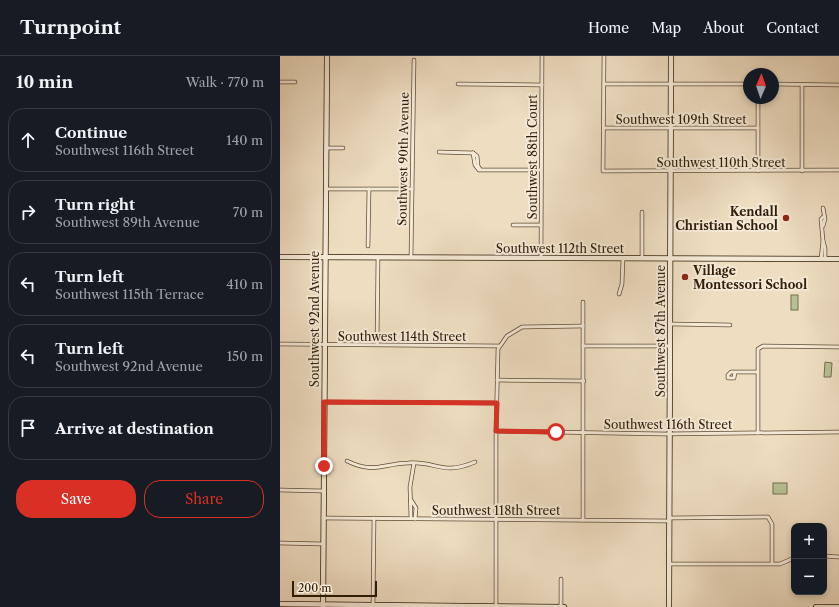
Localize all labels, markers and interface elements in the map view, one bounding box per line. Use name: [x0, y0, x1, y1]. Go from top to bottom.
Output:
text: Turnpoint: [20, 16, 121, 39]
text: Home: [588, 19, 629, 37]
text: Map: [651, 19, 681, 37]
text: About: [703, 19, 744, 37]
text: Contact: [766, 19, 819, 37]
north arrow: [743, 68, 779, 104]
text: 10 min: [16, 72, 73, 92]
text: Walk · 770 m: [186, 74, 264, 90]
street label: Southwest 90th Avenue: [394, 92, 412, 226]
street label: Southwest 88th Court: [525, 94, 540, 219]
street label: Southwest 109th Street: [616, 112, 747, 127]
text: Continue: [55, 123, 127, 142]
icon: ahead: [17, 129, 39, 151]
text: 140 m: [226, 132, 263, 148]
text: Southwest 116th Street: [55, 142, 194, 158]
street label: Southwest 110th Street: [657, 155, 786, 170]
text: Turn right: [55, 195, 135, 214]
icon: right: [17, 201, 39, 223]
text: 70 m: [233, 204, 263, 220]
place label: Kendall Christian School: [675, 204, 778, 233]
marker: Kendall Christian School: [781, 213, 791, 223]
text: Southwest 89th Avenue: [55, 214, 200, 230]
street label: Southwest 112th Street: [496, 241, 625, 256]
street label: Southwest 92nd Avenue: [307, 251, 322, 387]
place label: Village Montessori School: [692, 263, 807, 292]
street label: Southwest 87th Avenue: [653, 265, 668, 397]
text: Turn left: [55, 267, 124, 286]
marker: Village Montessori School: [680, 272, 690, 282]
icon: left: [17, 273, 39, 295]
text: 410 m: [226, 276, 263, 292]
text: Southwest 115th Terrace: [55, 286, 204, 302]
street label: Southwest 114th Street: [338, 329, 467, 344]
text: Turn left: [55, 339, 124, 358]
icon: left: [17, 345, 39, 367]
text: 150 m: [227, 348, 263, 364]
text: Southwest 92nd Avenue: [55, 358, 203, 374]
icon: arrive: [17, 417, 39, 439]
street label: Southwest 116th Street: [604, 417, 733, 432]
text: Arrive at destination: [55, 419, 214, 438]
route start: [547, 423, 565, 441]
route end: [315, 457, 333, 475]
button: Save: [16, 480, 136, 518]
button: Share: [144, 480, 264, 518]
street label: Southwest 118th Street: [432, 503, 561, 518]
map controls: [791, 523, 827, 595]
button: +: [791, 523, 827, 559]
button: −: [791, 559, 827, 595]
scale bar: [292, 579, 377, 598]
text: 200 m: [298, 581, 331, 595]

